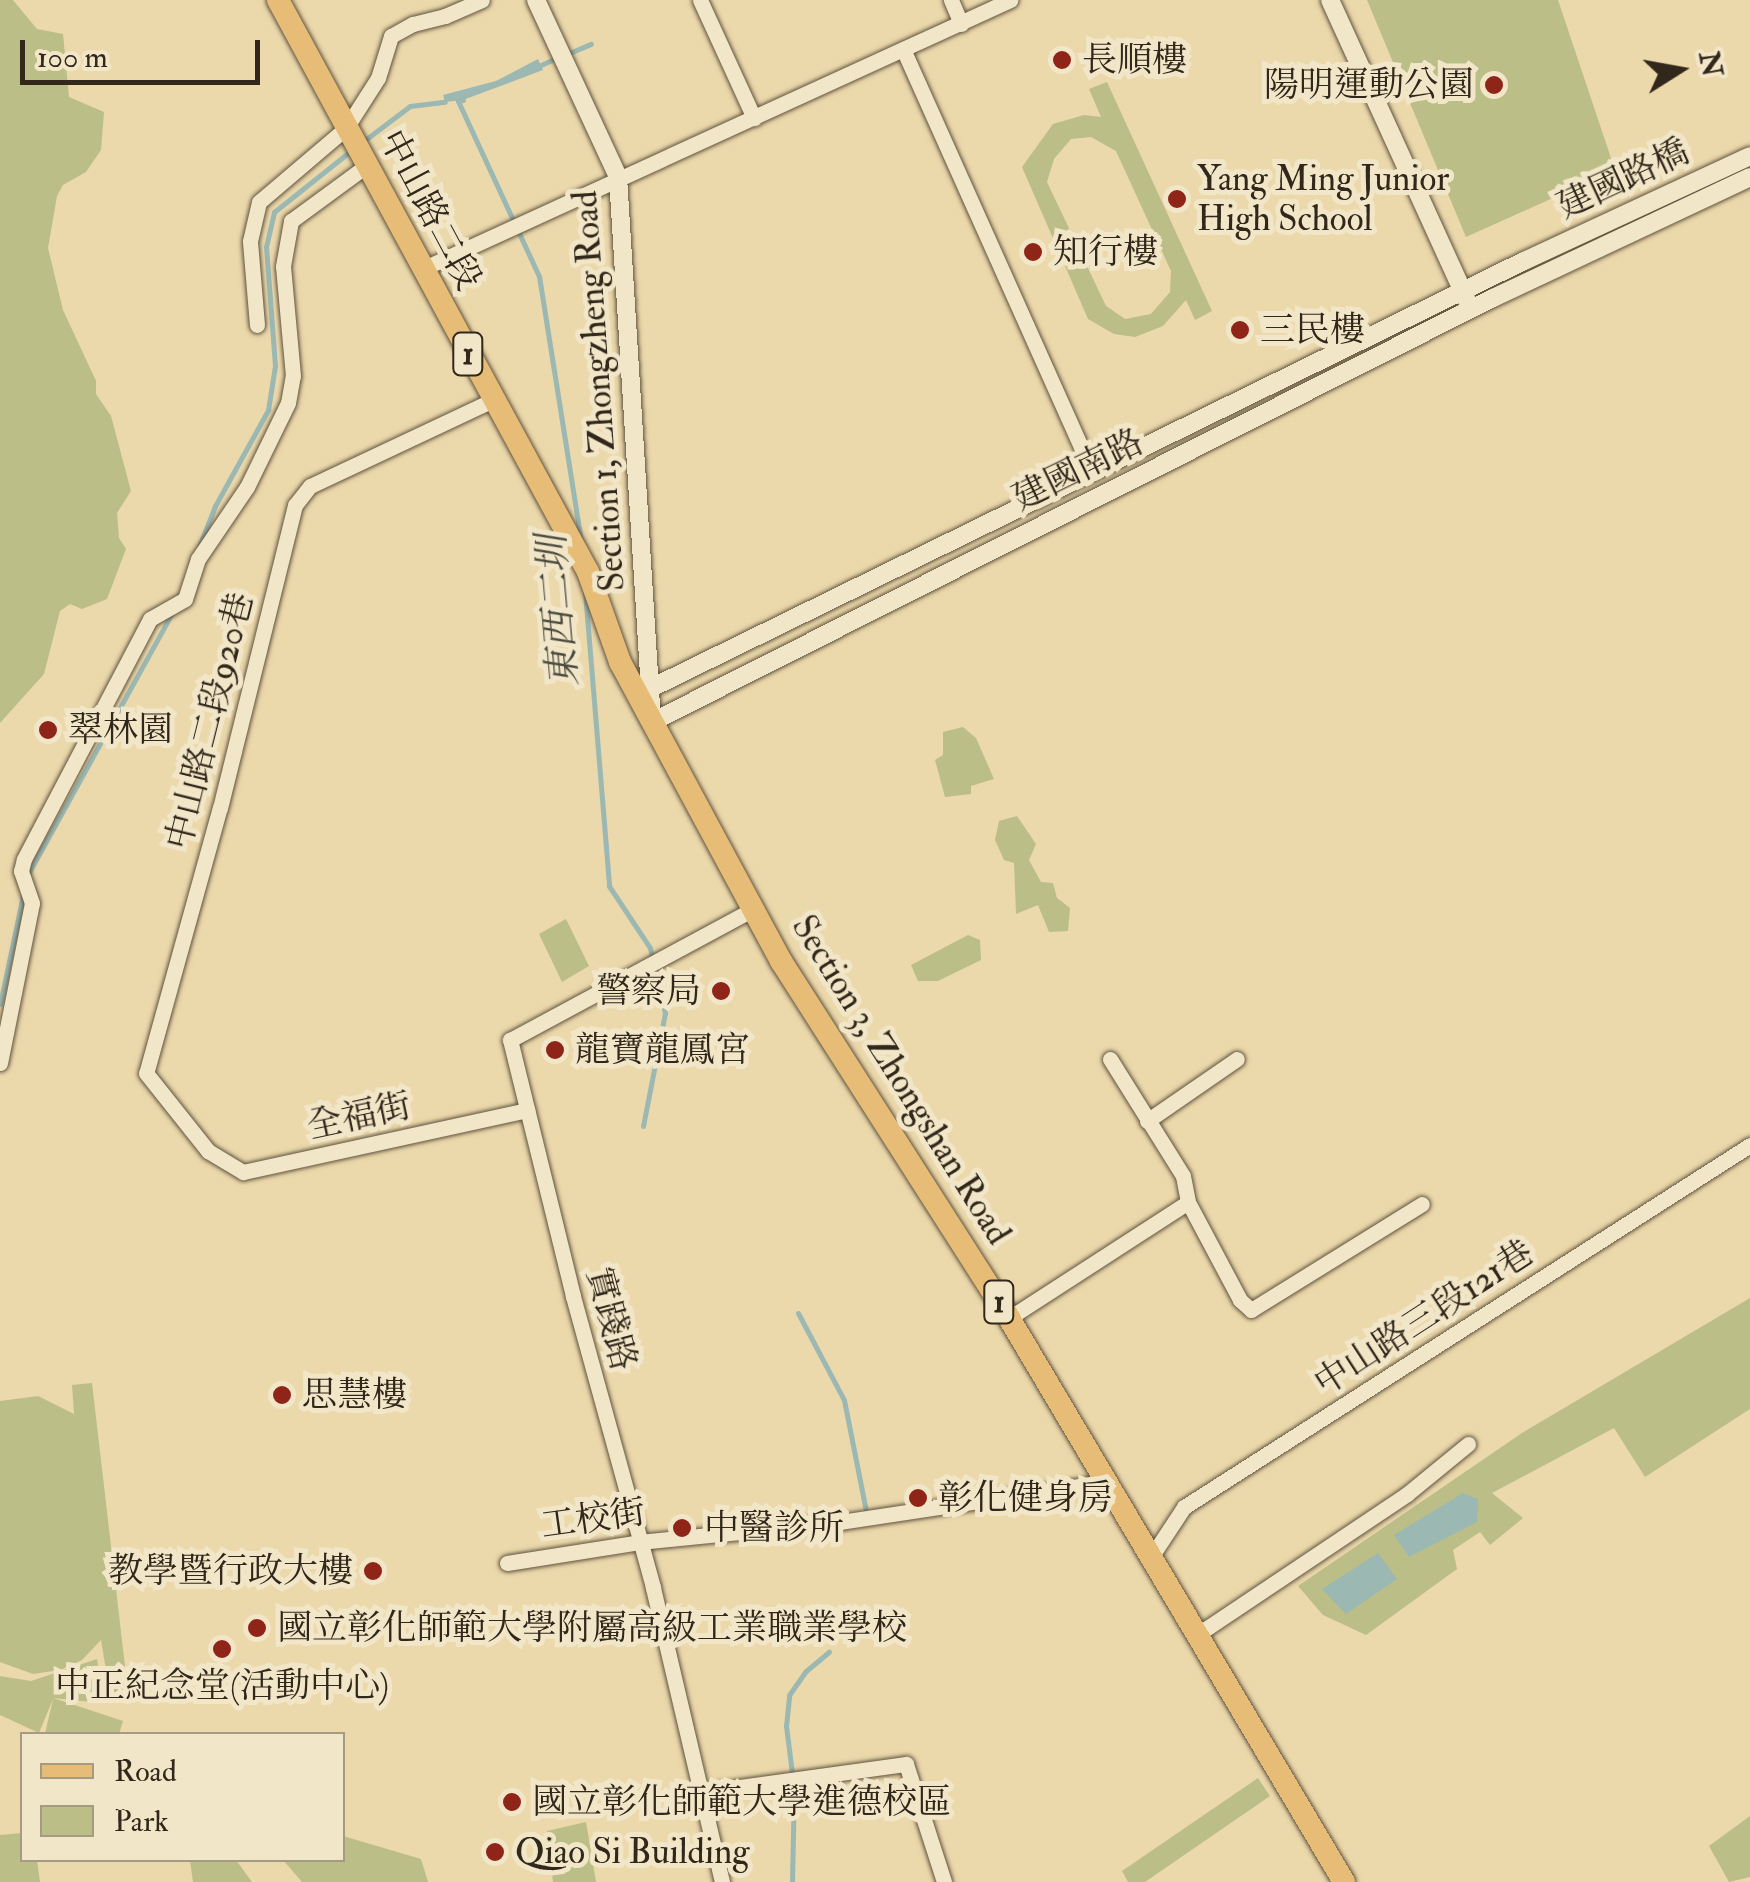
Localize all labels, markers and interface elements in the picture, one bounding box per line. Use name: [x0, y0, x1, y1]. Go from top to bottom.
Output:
scale bar: [25, 20, 265, 82]
north arrow: [1630, 20, 1730, 120]
text: 100 m: [37, 39, 108, 76]
place label: 長順樓: [1082, 39, 1187, 81]
marker: 長順樓: [1051, 49, 1073, 71]
text: N: [1690, 49, 1730, 80]
place label: 陽明運動公園: [1264, 64, 1474, 106]
marker: 陽明運動公園: [1483, 74, 1505, 96]
street label: 中山路二段: [370, 123, 490, 297]
street label: 建國路橋: [1551, 130, 1695, 228]
place label: Yang Ming Junior High School: [1197, 158, 1449, 240]
marker: Yang Ming Junior High School: [1166, 188, 1188, 210]
street label: Section 1, Zhongzheng Road: [564, 189, 634, 593]
place label: 知行樓: [1053, 231, 1158, 273]
marker: 知行樓: [1022, 241, 1044, 263]
place label: 三民樓: [1260, 309, 1365, 351]
marker: 三民樓: [1229, 319, 1251, 341]
road number: 1: [450, 327, 486, 381]
street label: 建國南路: [1006, 420, 1150, 520]
water label: 東西二圳: [530, 533, 588, 689]
street label: 中山路二段920巷: [158, 588, 262, 854]
place label: 翠林園: [68, 709, 173, 751]
marker: 翠林園: [37, 719, 59, 741]
street label: Section 3, Zhongshan Road: [783, 908, 1019, 1252]
place label: 警察局: [596, 970, 701, 1012]
marker: 警察局: [710, 980, 732, 1002]
place label: 龍寶龍鳳宮: [575, 1029, 750, 1071]
marker: 龍寶龍鳳宮: [544, 1039, 566, 1061]
street label: 全福街: [303, 1085, 415, 1147]
street label: 中山路三段121巷: [1307, 1232, 1541, 1404]
street label: 實踐路: [577, 1263, 645, 1375]
road number: 1: [982, 1275, 1016, 1329]
place label: 思慧樓: [302, 1374, 407, 1416]
marker: 思慧樓: [271, 1384, 293, 1406]
place label: 彰化健身房: [938, 1477, 1113, 1519]
marker: 彰化健身房: [907, 1487, 929, 1509]
street label: 工校街: [538, 1491, 648, 1547]
place label: 中醫診所: [704, 1507, 844, 1549]
marker: 中醫診所: [669, 1515, 695, 1541]
place label: 教學暨行政大樓: [108, 1550, 353, 1592]
marker: 教學暨行政大樓: [362, 1560, 384, 1582]
place label: 國立彰化師範大學附屬高級工業職業學校: [277, 1607, 907, 1649]
marker: 國立彰化師範大學附屬高級工業職業學校: [246, 1617, 268, 1639]
marker: 中正紀念堂(活動中心): [211, 1638, 233, 1660]
place label: 中正紀念堂(活動中心): [55, 1665, 389, 1707]
legend: [20, 1732, 345, 1862]
text: Road: [114, 1753, 177, 1790]
place label: 國立彰化師範大學進德校區: [532, 1781, 952, 1823]
marker: 國立彰化師範大學進德校區: [501, 1791, 523, 1813]
text: Park: [114, 1803, 169, 1840]
place label: Qiao Si Building: [515, 1831, 749, 1873]
marker: Qiao Si Building: [484, 1841, 506, 1863]

